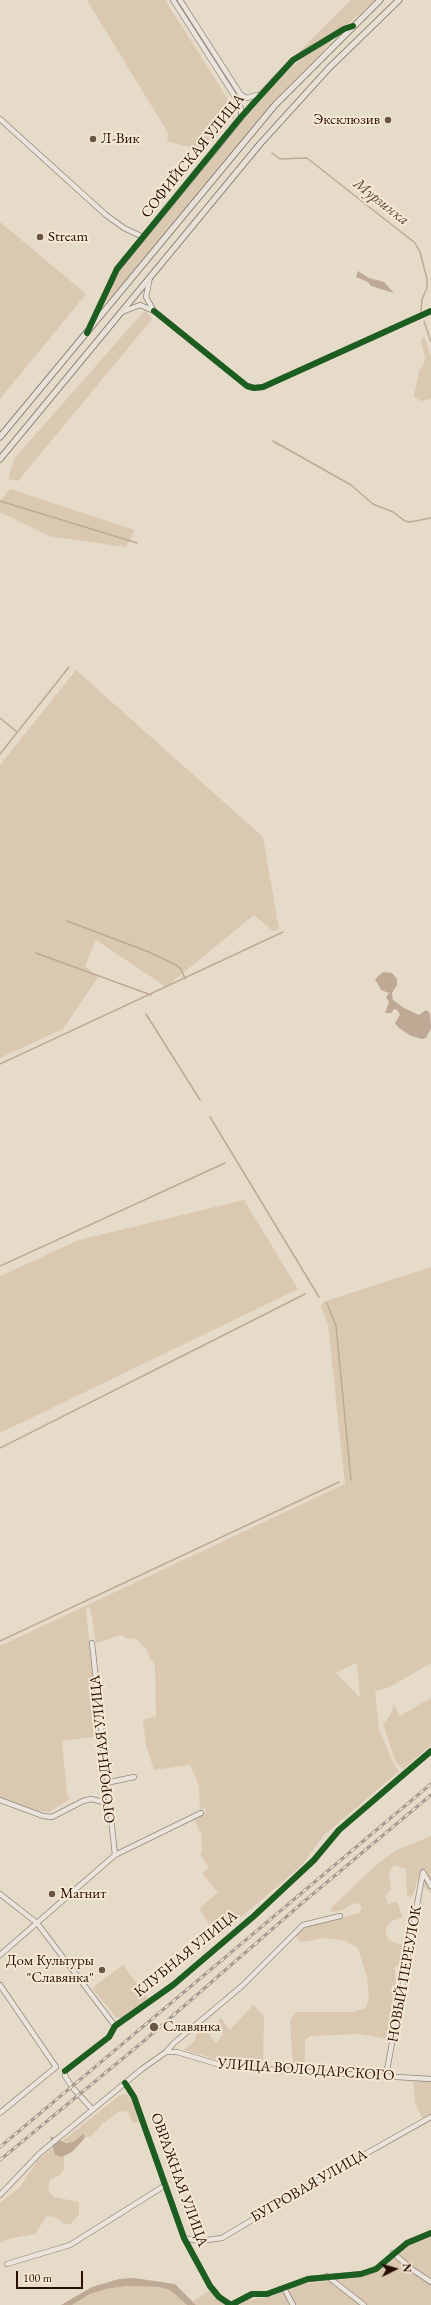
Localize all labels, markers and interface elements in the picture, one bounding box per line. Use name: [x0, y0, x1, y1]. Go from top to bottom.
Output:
street label: СОФИЙСКАЯ УЛИЦА: [137, 90, 249, 222]
place label: Эксклюзив: [313, 111, 380, 129]
marker: Эксклюзив: [383, 115, 393, 125]
place label: Л-Вик: [101, 130, 140, 148]
marker: Л-Вик: [88, 134, 98, 144]
water label: Мурзинка: [349, 174, 413, 230]
place label: Stream: [48, 228, 88, 246]
marker: Stream: [35, 232, 45, 242]
street label: ОГОРОДНАЯ УЛИЦА: [86, 1674, 120, 1824]
place label: Магнит: [60, 1885, 106, 1903]
marker: Магнит: [47, 1889, 57, 1899]
street label: НОВЫЙ ПЕРЕУЛОК: [384, 1904, 426, 2044]
street label: КЛУБНАЯ УЛИЦА: [131, 1907, 241, 2001]
place label: Дом Культуры "Славянка": [6, 1952, 94, 1987]
marker: Дом Культуры "Славянка": [97, 1965, 107, 1975]
place label: Славянка: [163, 2018, 221, 2036]
marker: Славянка: [148, 2021, 160, 2033]
street label: УЛИЦА ВОЛОДАРСКОГО: [217, 2055, 395, 2085]
street label: ОВРАЖНАЯ УЛИЦА: [146, 2111, 212, 2249]
street label: БУГРОВАЯ УЛИЦА: [248, 2145, 370, 2227]
north arrow: [375, 2249, 415, 2289]
scale bar: [18, 2263, 85, 2289]
text: N: [400, 2263, 414, 2273]
text: 100 m: [23, 2270, 52, 2286]

